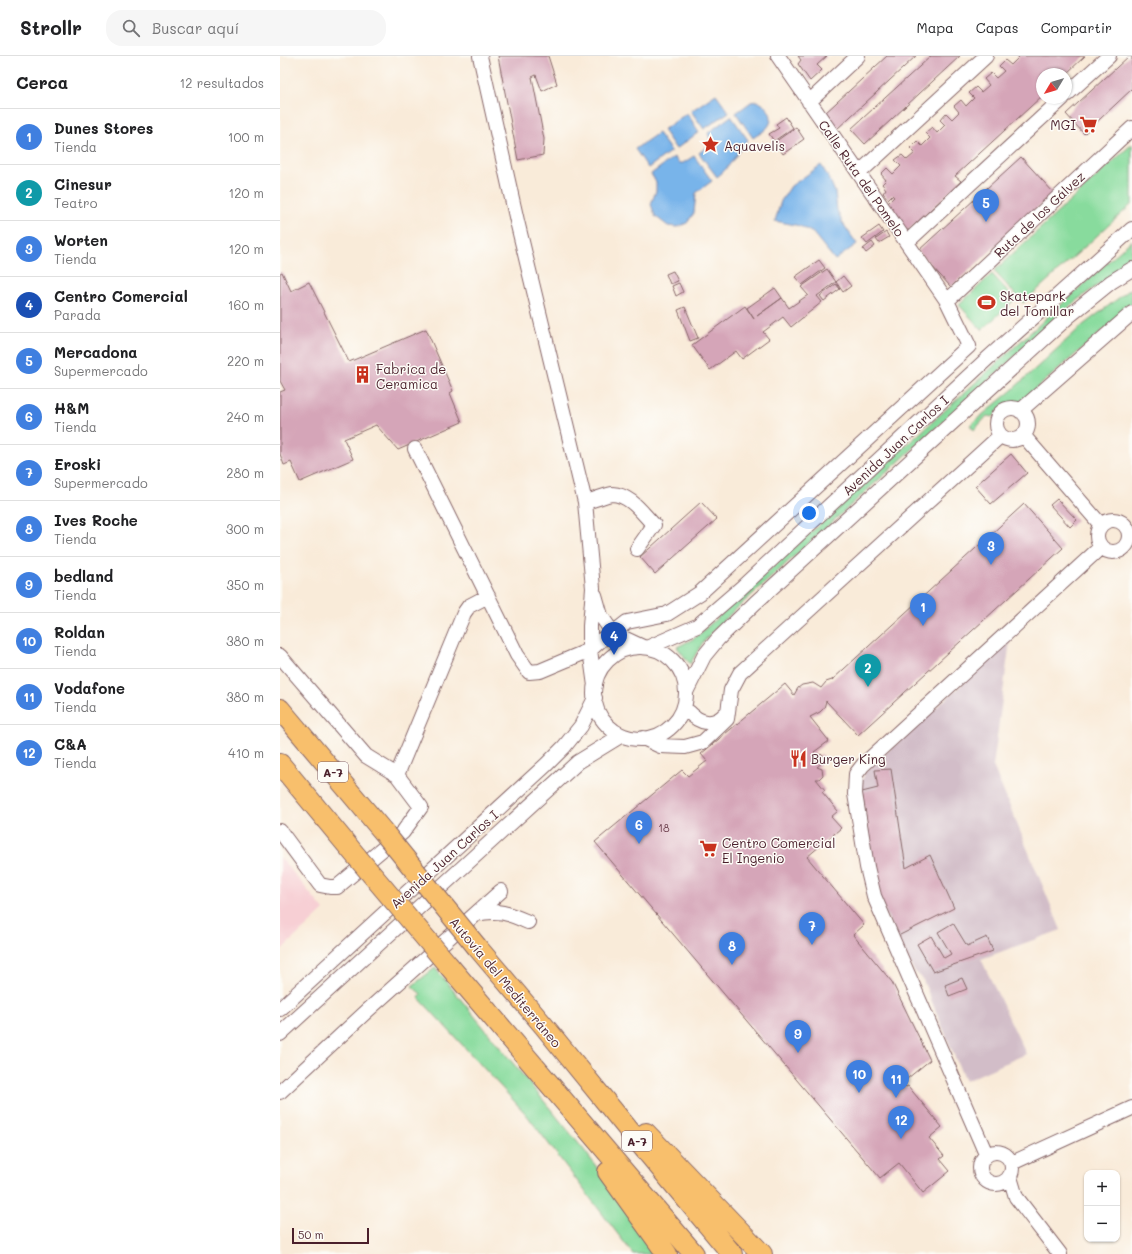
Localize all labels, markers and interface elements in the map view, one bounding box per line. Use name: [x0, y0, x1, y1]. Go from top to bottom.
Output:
search box: [106, 10, 386, 46]
text: Strollr: [20, 15, 82, 40]
icon: search: [120, 17, 142, 39]
text: Buscar aquí: [152, 18, 239, 38]
text: Mapa: [917, 18, 954, 37]
text: Capas: [976, 18, 1019, 37]
text: Compartir: [1041, 18, 1112, 37]
north arrow: [1036, 68, 1072, 104]
text: Cerca: [16, 71, 68, 93]
text: 12 resultados: [179, 74, 264, 91]
supermarket icon: MGI: [1079, 114, 1099, 134]
street label: Calle Ruta del Pomelo: [815, 116, 909, 240]
place label: MGI: [1050, 116, 1076, 133]
text: Dunes Stores: [54, 118, 153, 138]
text: 1: [26, 128, 32, 145]
text: 100 m: [228, 128, 264, 145]
place icon: Aquavelis: [701, 135, 721, 155]
place label: Aquavelis: [724, 137, 785, 154]
text: Tienda: [54, 138, 97, 155]
street label: Ruta de los Gálvez: [990, 167, 1088, 261]
text: Cinesur: [54, 174, 112, 194]
text: 2: [25, 184, 33, 201]
text: 120 m: [228, 184, 264, 201]
pin: 5: [973, 189, 999, 222]
text: Teatro: [54, 194, 97, 211]
text: Worten: [54, 230, 108, 250]
text: 3: [25, 240, 33, 257]
text: 120 m: [228, 240, 264, 257]
text: Tienda: [54, 250, 97, 267]
text: Centro Comercial: [54, 286, 188, 306]
place label: Skatepark del Tomillar: [1000, 287, 1074, 319]
sports icon: Skatepark del Tomillar: [977, 292, 997, 312]
text: 4: [25, 296, 33, 313]
text: 160 m: [228, 296, 264, 313]
text: Parada: [54, 306, 101, 323]
text: Mercadona: [54, 342, 138, 362]
text: 5: [25, 352, 33, 369]
text: 220 m: [227, 352, 264, 369]
place label: Fabrica de Ceramica: [376, 360, 446, 392]
text: Supermercado: [54, 362, 148, 379]
building icon: Fabrica de Ceramica: [353, 365, 373, 385]
street label: Avenida Juan Carlos I: [838, 391, 952, 499]
text: H&M: [54, 398, 89, 418]
text: 6: [25, 408, 33, 425]
text: 240 m: [227, 408, 264, 425]
text: Tienda: [54, 418, 97, 435]
text: Eroski: [54, 454, 101, 474]
text: 7: [25, 464, 33, 481]
text: 280 m: [226, 464, 264, 481]
text: Supermercado: [54, 474, 148, 491]
your location: [799, 503, 819, 523]
text: Ives Roche: [54, 510, 138, 530]
text: 8: [25, 520, 33, 537]
text: 300 m: [226, 520, 264, 537]
text: Tienda: [54, 530, 97, 547]
pin: 3: [978, 532, 1004, 565]
text: bedland: [54, 566, 113, 586]
text: 9: [25, 576, 33, 593]
text: 350 m: [226, 576, 264, 593]
text: Tienda: [54, 586, 97, 603]
pin: 1: [910, 593, 936, 626]
text: Roldan: [54, 622, 105, 642]
pin: 4: [601, 622, 627, 655]
text: 10: [22, 632, 36, 649]
text: 380 m: [226, 632, 264, 649]
text: Tienda: [54, 642, 97, 659]
pin: 2: [855, 654, 881, 687]
text: Vodafone: [54, 678, 125, 698]
text: 11: [23, 688, 35, 705]
text: 380 m: [226, 688, 264, 705]
text: Tienda: [54, 698, 97, 715]
text: C&A: [54, 734, 87, 754]
text: 12: [22, 744, 36, 761]
text: 410 m: [228, 744, 264, 761]
restaurant icon: Burger King: [788, 748, 808, 768]
place label: Burger King: [811, 750, 886, 767]
text: Tienda: [54, 754, 97, 771]
road number: A-7: [318, 762, 348, 782]
street label: Avenida Juan Carlos I: [387, 806, 502, 912]
pin: 6: [626, 811, 652, 844]
house number: 18: [658, 820, 670, 835]
place label: Centro Comercial El Ingenio: [722, 834, 836, 866]
supermarket icon: Centro Comercial El Ingenio: [699, 839, 719, 859]
pin: 7: [799, 912, 825, 945]
street label: Autovía del Mediterráneo: [446, 913, 566, 1051]
pin: 8: [719, 932, 745, 965]
pin: 9: [785, 1020, 811, 1053]
pin: 10: [846, 1060, 872, 1093]
pin: 11: [883, 1065, 909, 1098]
pin: 12: [888, 1106, 914, 1139]
road number: A-7: [622, 1131, 652, 1151]
map controls: [1084, 1170, 1120, 1242]
button: +: [1084, 1170, 1120, 1206]
button: −: [1084, 1206, 1120, 1242]
scale bar: [292, 1226, 369, 1245]
text: 50 m: [298, 1227, 324, 1242]

